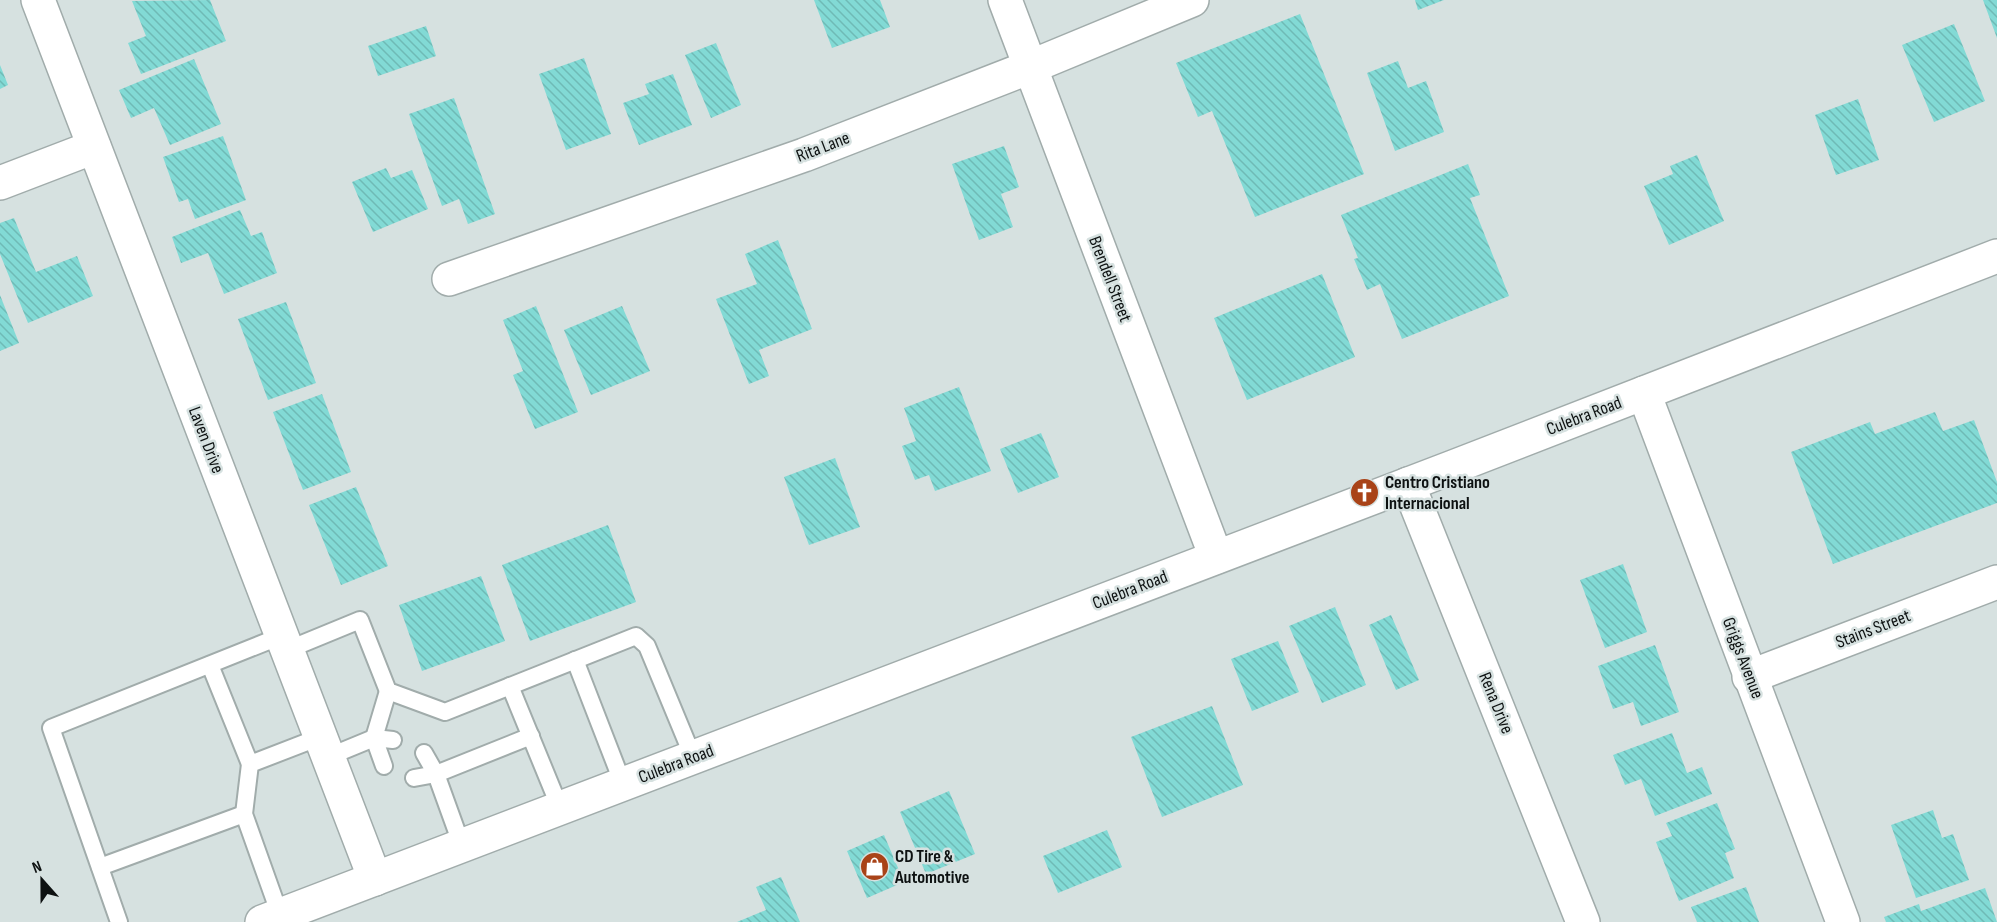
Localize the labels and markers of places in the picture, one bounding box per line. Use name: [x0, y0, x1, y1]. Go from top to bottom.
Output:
place label: Centro Cristiano Internacional: [1385, 472, 1490, 514]
church icon: Centro Cristiano Internacional: [1348, 476, 1380, 508]
place label: CD Tire & Automotive: [894, 846, 970, 888]
shop icon: CD Tire & Automotive: [858, 850, 890, 882]

